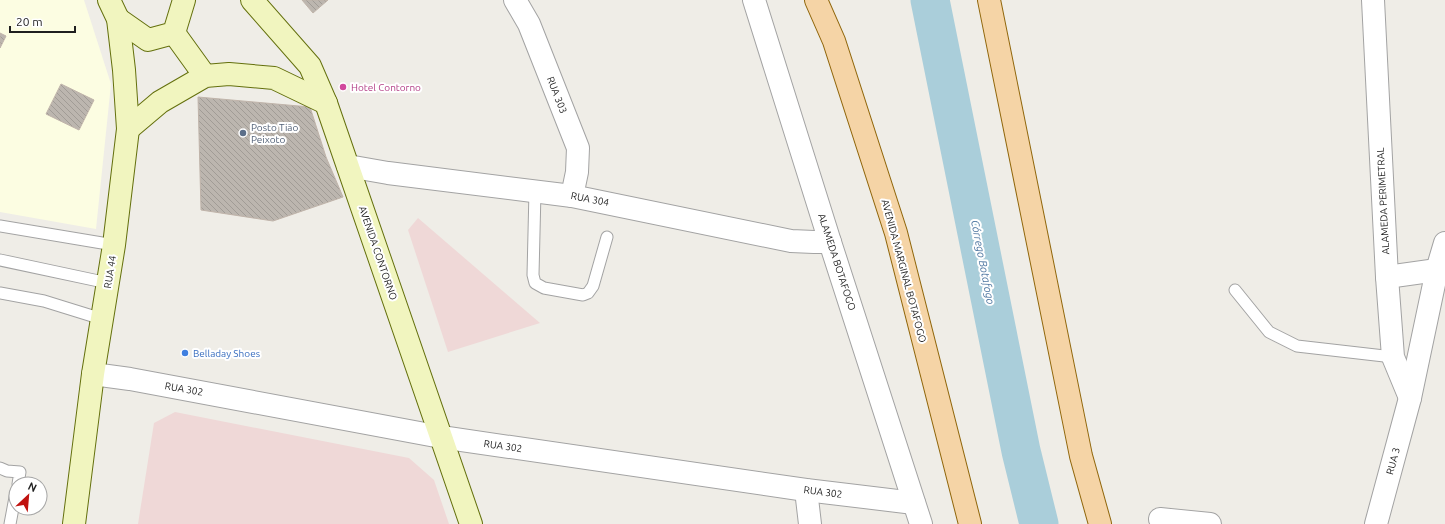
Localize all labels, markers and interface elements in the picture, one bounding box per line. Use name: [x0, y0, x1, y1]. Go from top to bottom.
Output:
scale bar: [10, 8, 75, 34]
text: 20 m: [16, 15, 43, 28]
street label: RUA 303: [545, 75, 569, 115]
marker: Hotel Contorno: [338, 82, 348, 92]
place label: Hotel Contorno: [351, 82, 421, 93]
place label: Posto Tião Peixoto: [251, 122, 298, 145]
marker: Posto Tião Peixoto: [238, 128, 248, 138]
street label: ALAMEDA PERIMETRAL: [1375, 147, 1391, 255]
street label: RUA 304: [570, 190, 610, 208]
street label: AVENIDA MARGINAL BOTAFOGO: [880, 198, 928, 344]
street label: AVENIDA CONTORNO: [357, 205, 399, 302]
street label: ALAMEDA BOTAFOGO: [816, 212, 858, 312]
water label: Córrego Botafogo: [969, 219, 997, 305]
street label: RUA 44: [102, 254, 118, 289]
marker: Belladay Shoes: [180, 348, 190, 358]
place label: Belladay Shoes: [193, 348, 260, 359]
street label: RUA 302: [164, 380, 204, 398]
street label: RUA 302: [483, 438, 523, 454]
street label: RUA 3: [1384, 446, 1402, 476]
north arrow: [8, 476, 48, 516]
text: N: [26, 480, 39, 494]
street label: RUA 302: [803, 484, 843, 500]

